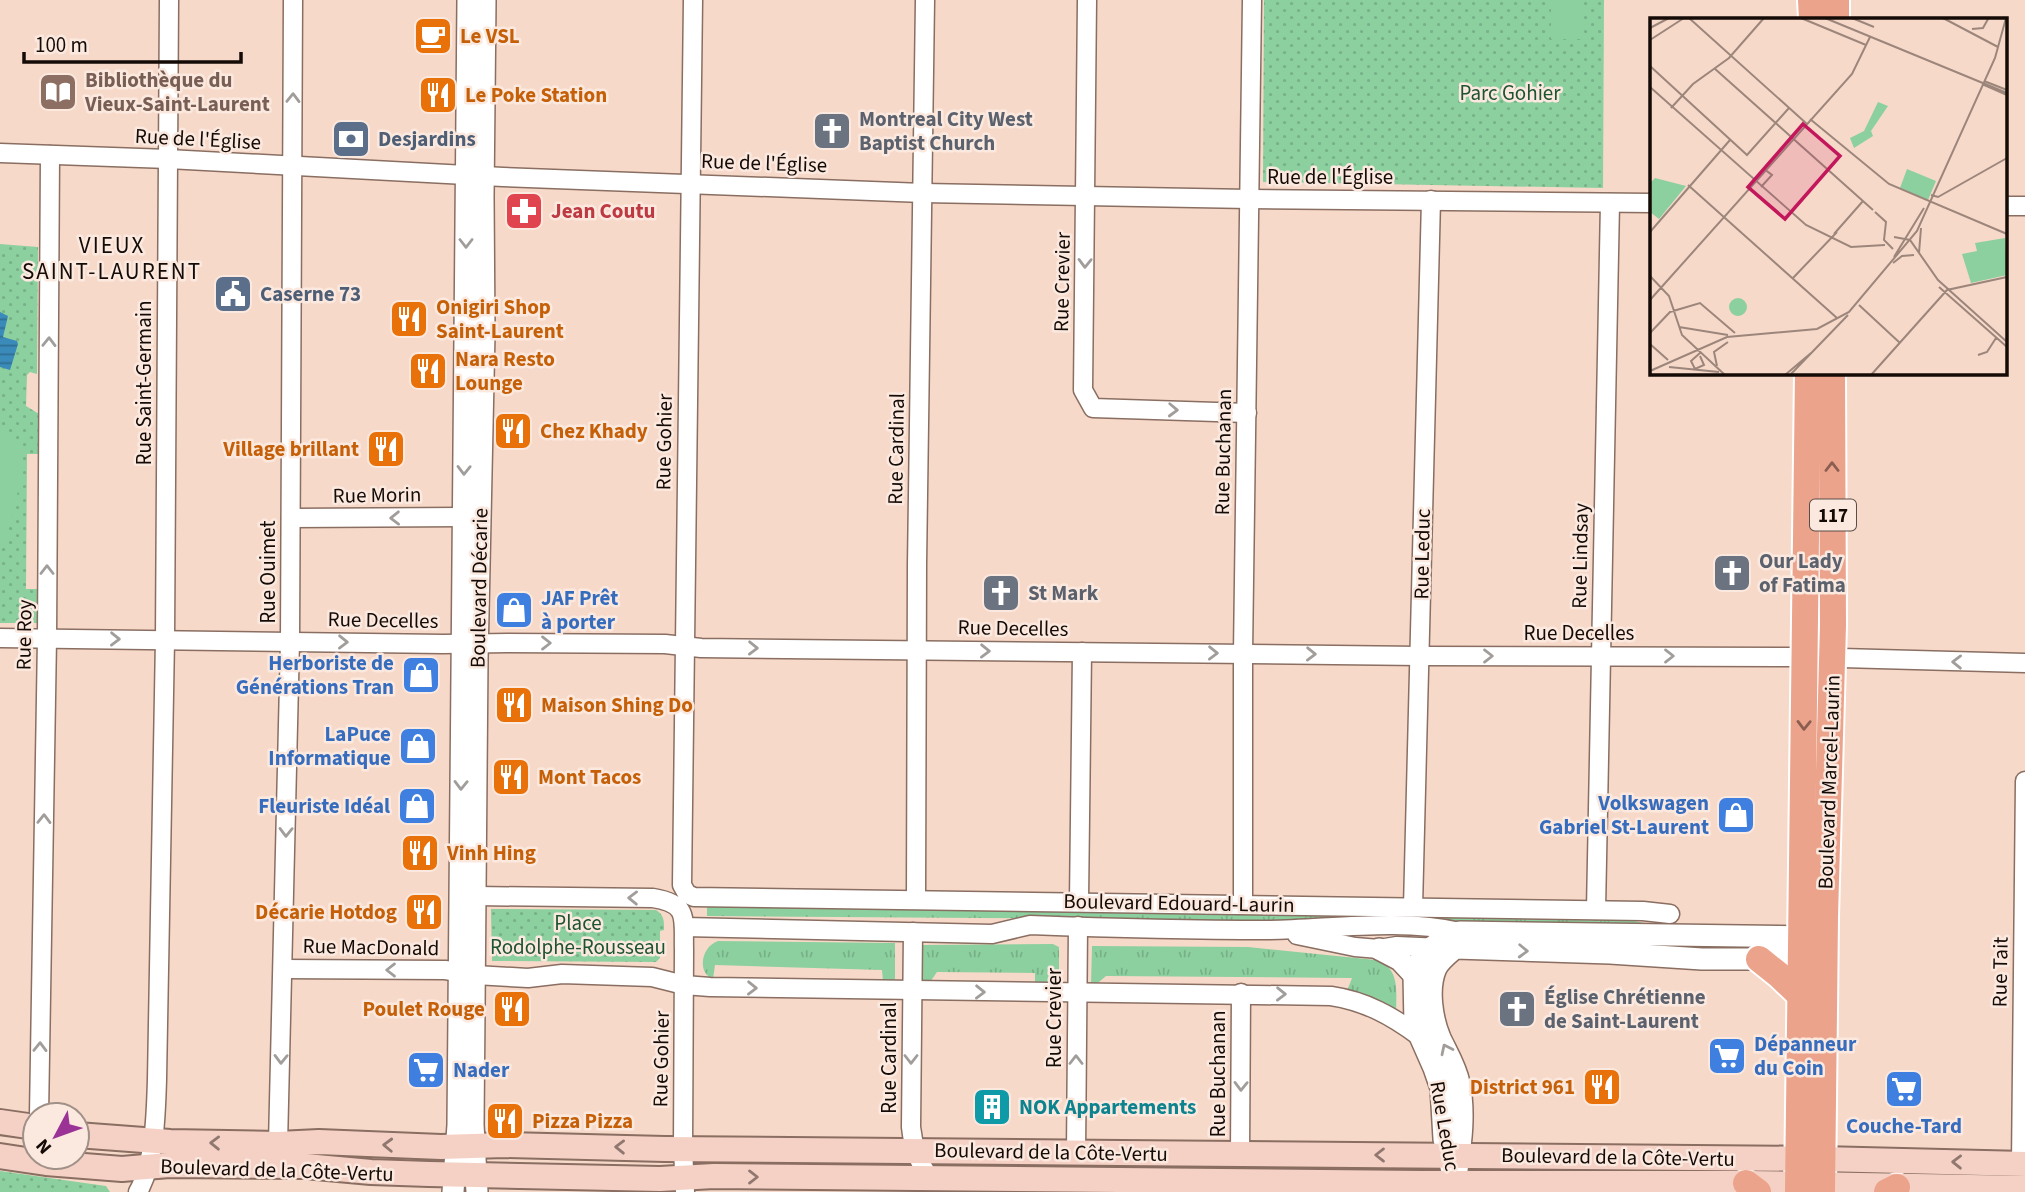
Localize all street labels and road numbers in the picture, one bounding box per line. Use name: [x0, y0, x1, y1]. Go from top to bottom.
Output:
street label: Rue de l'Église: [134, 121, 262, 157]
street label: Rue de l'Église: [700, 146, 828, 180]
street label: Rue de l'Église: [1267, 162, 1393, 192]
street label: Rue Crevier: [1046, 231, 1078, 332]
street label: Rue Saint-Germain: [129, 301, 159, 465]
street label: Rue Buchanan: [1207, 388, 1239, 516]
street label: Rue Gohier: [648, 393, 680, 491]
street label: Rue Cardinal: [880, 393, 912, 505]
street label: Rue Morin: [332, 479, 422, 511]
road number: 117: [1810, 500, 1856, 530]
street label: Rue Lindsay: [1564, 503, 1596, 609]
street label: Boulevard Décarie: [463, 508, 495, 668]
street label: Rue Leduc: [1406, 508, 1438, 600]
street label: Rue Ouimet: [253, 520, 283, 624]
street label: Rue Roy: [8, 599, 40, 671]
street label: Rue Decelles: [327, 604, 439, 636]
street label: Rue Decelles: [957, 612, 1069, 644]
street label: Rue Decelles: [1524, 618, 1635, 648]
street label: Boulevard Marcel-Laurin: [1810, 674, 1848, 890]
street label: Boulevard Edouard-Laurin: [1063, 886, 1295, 920]
street label: Rue MacDonald: [302, 931, 440, 963]
street label: Rue Tait: [1984, 936, 2016, 1008]
street label: Rue Crevier: [1039, 967, 1069, 1068]
street label: Rue Cardinal: [874, 1002, 904, 1114]
street label: Rue Gohier: [645, 1010, 677, 1108]
street label: Rue Buchanan: [1203, 1011, 1233, 1137]
street label: Rue Leduc: [1422, 1079, 1468, 1174]
street label: Boulevard de la Côte-Vertu: [934, 1135, 1168, 1169]
street label: Boulevard de la Côte-Vertu: [1501, 1140, 1735, 1174]
street label: Boulevard de la Côte-Vertu: [160, 1151, 394, 1189]

